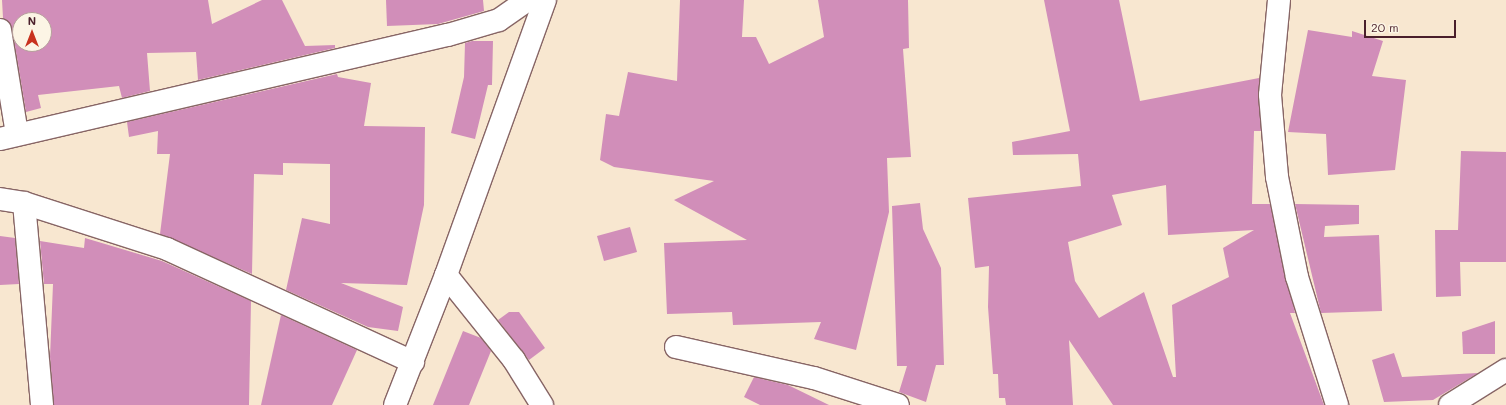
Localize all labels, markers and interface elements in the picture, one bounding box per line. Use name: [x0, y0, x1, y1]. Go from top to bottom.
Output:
north arrow: [12, 12, 52, 52]
scale bar: [1366, 12, 1458, 38]
text: N: [28, 13, 36, 28]
text: 20 m: [1371, 19, 1399, 35]

